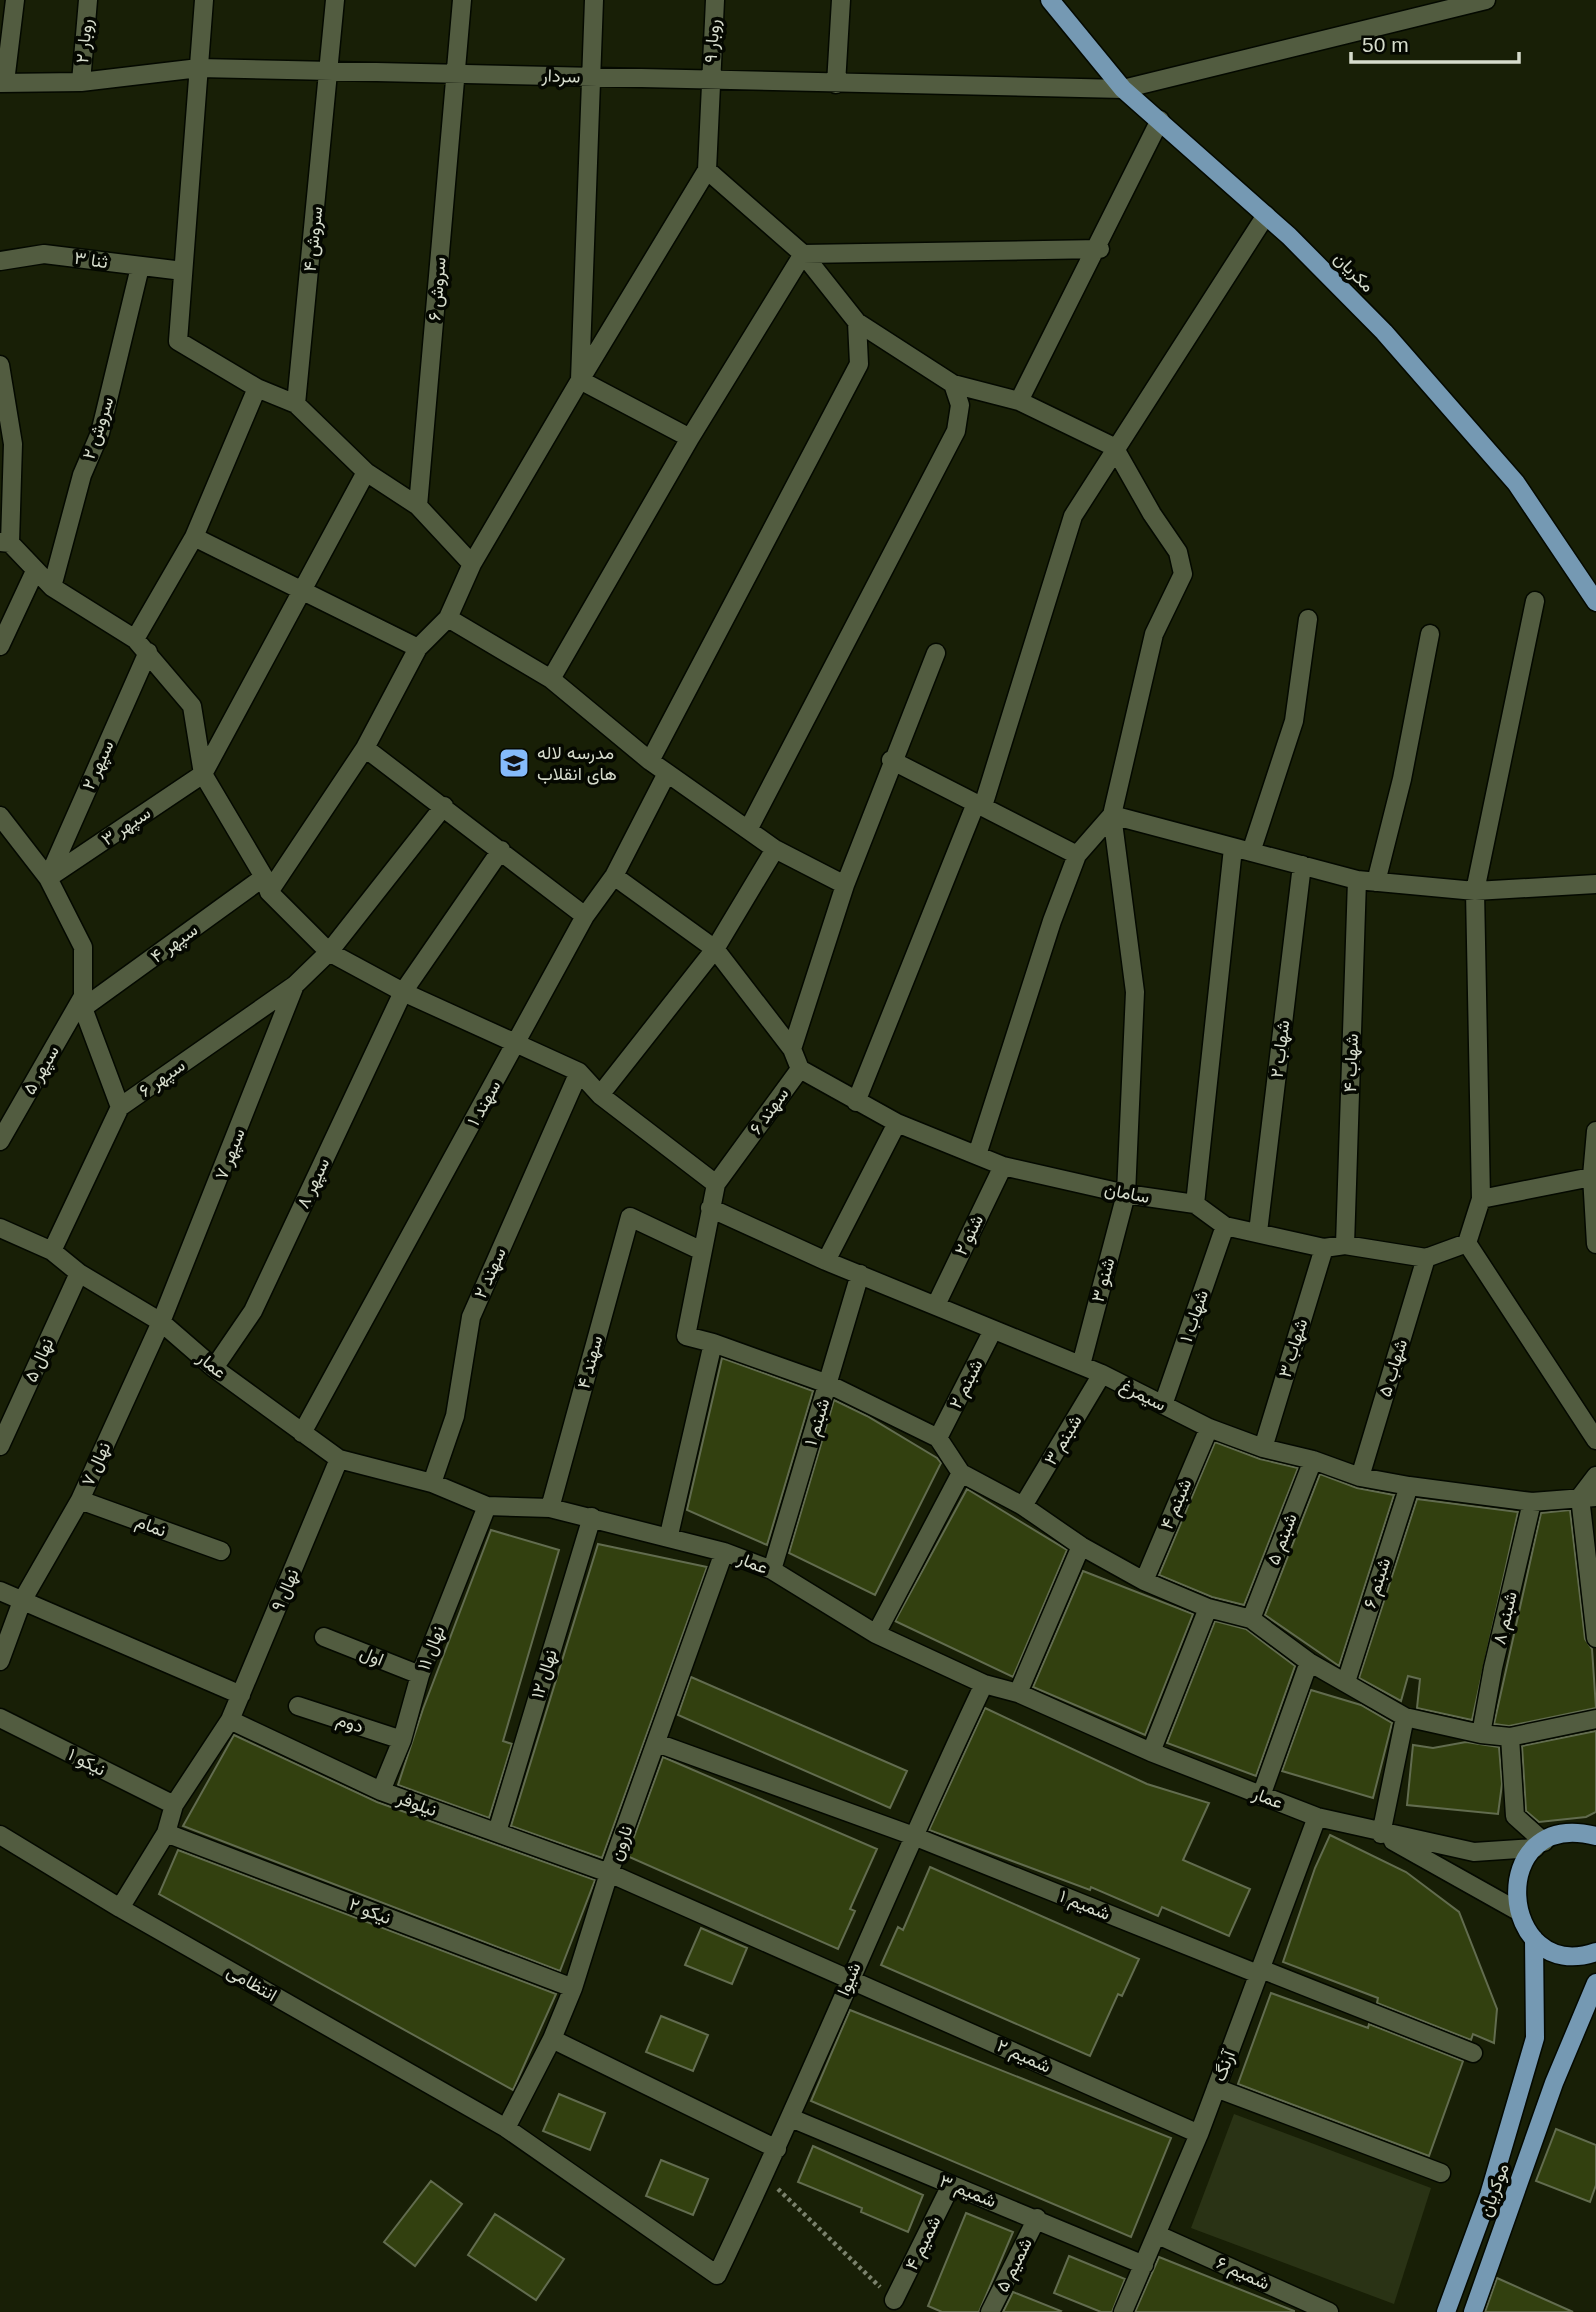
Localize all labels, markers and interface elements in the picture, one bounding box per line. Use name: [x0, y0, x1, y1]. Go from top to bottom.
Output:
street label: روبار ۲: [72, 18, 97, 64]
street label: روبار ۹: [700, 18, 724, 64]
scale bar: [1351, 21, 1519, 65]
text: 50 m: [1362, 33, 1409, 56]
street label: سردار: [540, 65, 581, 88]
street label: سروش ۴: [300, 205, 327, 273]
street label: ثنا ۳: [73, 248, 109, 272]
street label: مکریان: [1329, 248, 1378, 297]
street label: سروش ۶: [424, 256, 451, 322]
street label: سروش ۲: [79, 394, 118, 462]
street label: سپهر ۲: [78, 737, 120, 794]
place label: مدرسه لاله های انقلاب: [537, 743, 617, 785]
school or university icon: مدرسه لاله های انقلاب: [497, 746, 531, 780]
street label: سپهر ۳: [98, 802, 155, 851]
street label: سپهر ۴: [147, 919, 202, 968]
street label: شهاب ۲: [1267, 1019, 1294, 1079]
street label: شهاب ۴: [1340, 1033, 1363, 1093]
street label: سپهر ۵: [19, 1042, 65, 1099]
street label: سپهر ۶: [135, 1055, 190, 1103]
street label: سهند ۱: [463, 1077, 505, 1130]
street label: سهند ۶: [745, 1084, 793, 1139]
street label: سپهر ۷: [211, 1126, 251, 1183]
street label: سپهر ۸: [293, 1155, 335, 1212]
street label: سامان: [1103, 1179, 1151, 1207]
street label: شنو ۲: [951, 1211, 988, 1259]
street label: سهند ۲: [470, 1245, 511, 1302]
street label: شنو ۳: [1087, 1256, 1119, 1305]
street label: شهاب ۱: [1176, 1287, 1213, 1345]
street label: شهاب ۳: [1275, 1316, 1312, 1380]
street label: سهند ۴: [573, 1333, 608, 1391]
street label: نهال ۵: [21, 1335, 58, 1385]
street label: شهاب ۵: [1375, 1337, 1412, 1400]
street label: عمار: [192, 1347, 230, 1383]
street label: شبنم ۲: [945, 1356, 989, 1413]
street label: سیمرغ: [1116, 1375, 1169, 1417]
street label: شبنم ۱: [800, 1396, 836, 1449]
street label: شبنم ۳: [1040, 1411, 1087, 1470]
street label: نهال ۷: [78, 1439, 115, 1489]
street label: شبنم ۴: [1156, 1476, 1197, 1533]
street label: شبنم ۵: [1263, 1510, 1303, 1568]
street label: نمام: [132, 1511, 169, 1543]
street label: عمار: [734, 1548, 771, 1579]
street label: شبنم ۶: [1360, 1555, 1396, 1611]
street label: نهال ۹: [267, 1566, 304, 1615]
street label: شبنم ۸: [1489, 1590, 1523, 1647]
street label: نهال ۱۱: [413, 1623, 449, 1673]
street label: اول: [357, 1642, 387, 1671]
street label: نهال ۱۲: [527, 1647, 562, 1701]
street label: دوم: [333, 1709, 366, 1739]
street label: نیکو ۱: [65, 1744, 109, 1781]
street label: عمار: [1249, 1783, 1286, 1814]
street label: نیلوفر: [393, 1787, 439, 1821]
street label: نارون: [605, 1823, 637, 1864]
street label: شمیم ۱: [1056, 1886, 1113, 1926]
street label: نیکو ۲: [346, 1894, 394, 1929]
street label: شیوا: [833, 1959, 866, 1999]
street label: انتظامی: [223, 1961, 280, 2006]
street label: شمیم ۲: [993, 2035, 1054, 2079]
street label: آرنگ: [1209, 2046, 1241, 2085]
street label: موکریان: [1475, 2161, 1514, 2220]
street label: شمیم ۳: [936, 2171, 999, 2213]
street label: شمیم ۴: [901, 2213, 946, 2274]
street label: شمیم ۵: [992, 2235, 1038, 2296]
street label: شمیم ۶: [1212, 2252, 1273, 2295]

